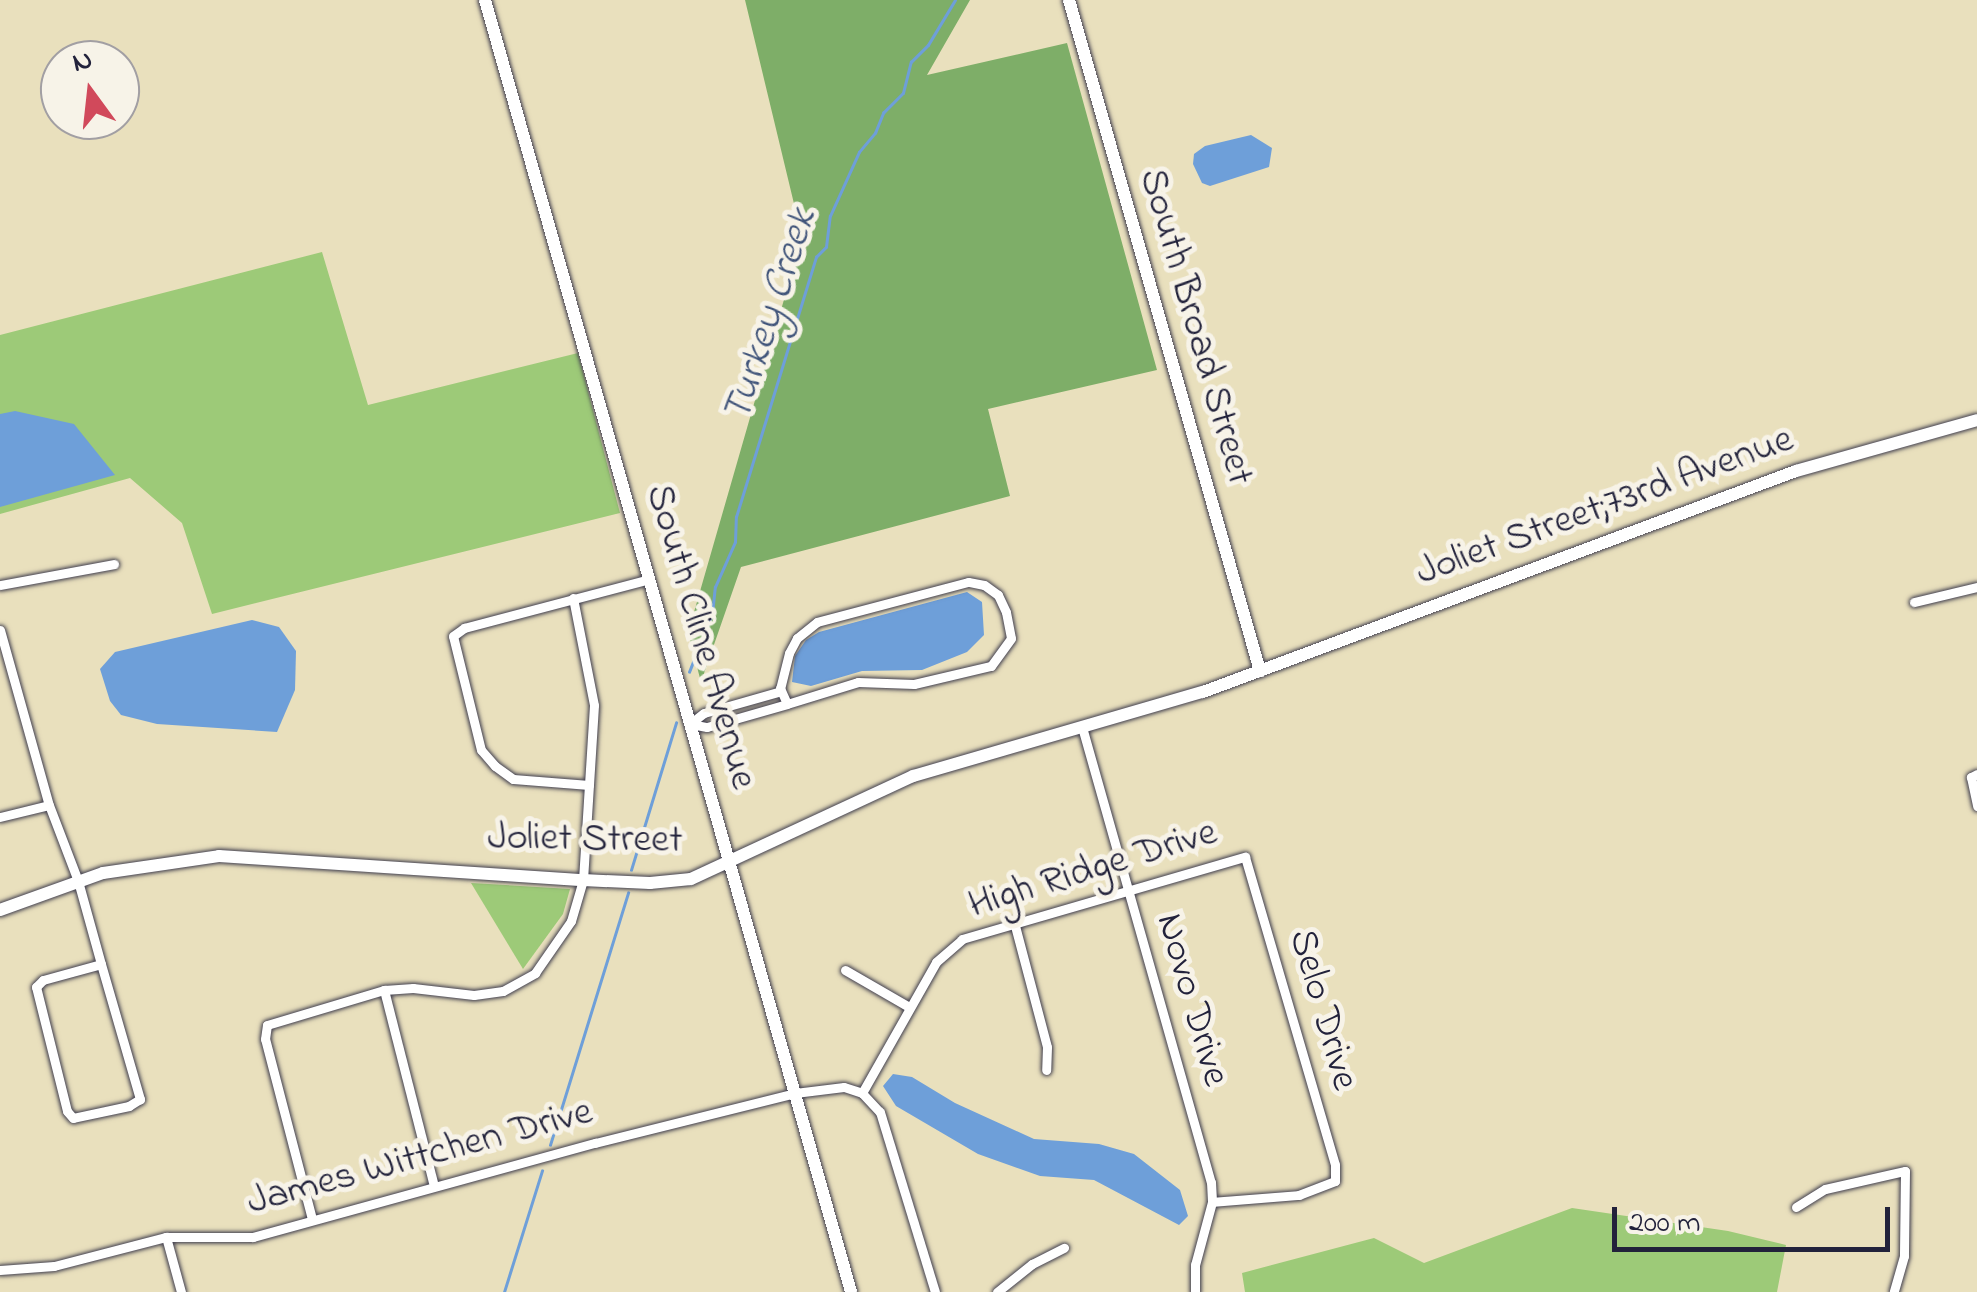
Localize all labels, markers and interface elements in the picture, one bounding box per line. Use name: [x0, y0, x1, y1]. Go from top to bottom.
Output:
north arrow: [40, 40, 140, 140]
text: N: [68, 40, 97, 85]
street label: South Broad Street: [1127, 163, 1263, 491]
water label: Turkey Creek: [713, 203, 829, 429]
street label: Joliet Street;73rd Avenue: [1410, 416, 1800, 598]
street label: South Cline Avenue: [634, 479, 766, 795]
street label: High Ridge Drive: [963, 809, 1223, 931]
street label: Joliet Street: [487, 814, 683, 866]
street label: Novo Drive: [1143, 908, 1239, 1092]
street label: Selo Drive: [1276, 924, 1368, 1096]
street label: James Wittchen Drive: [242, 1089, 598, 1227]
scale bar: [1617, 1187, 1894, 1249]
text: 200 m: [1629, 1202, 1701, 1246]

